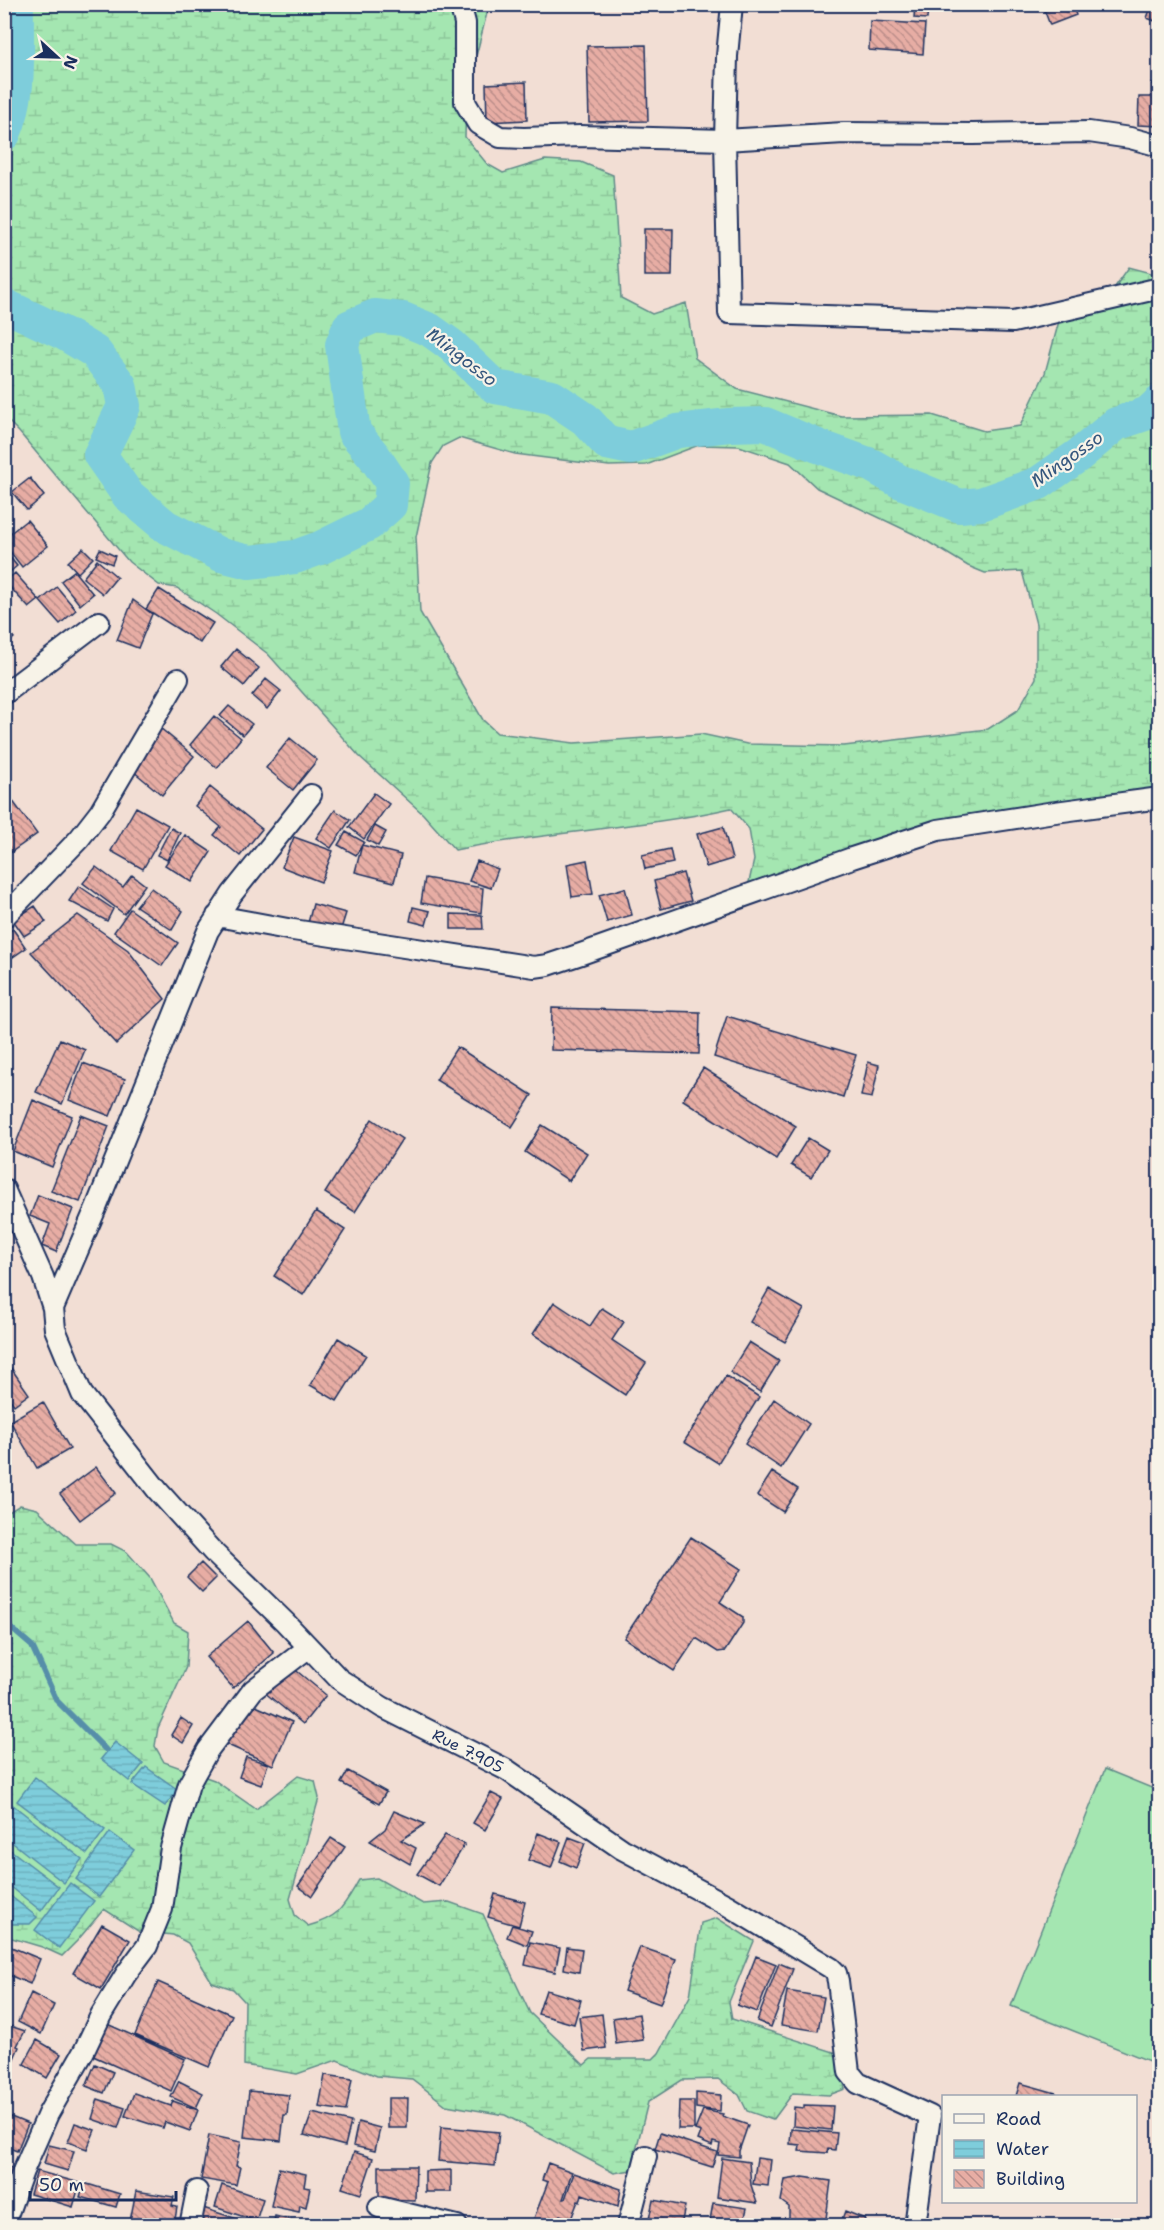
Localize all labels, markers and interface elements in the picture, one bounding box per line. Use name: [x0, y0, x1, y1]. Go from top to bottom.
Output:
north arrow: [27, 27, 87, 87]
text: N: [58, 53, 83, 72]
water label: Mingosso: [422, 322, 502, 392]
water label: Mingosso: [1026, 425, 1108, 493]
street label: Rue 7.905: [429, 1724, 507, 1778]
legend: [942, 2095, 1137, 2203]
text: Road: [996, 2107, 1041, 2131]
text: Water: [996, 2137, 1049, 2161]
scale bar: [30, 2164, 176, 2202]
text: Building: [996, 2167, 1065, 2191]
text: 50 m: [39, 2173, 84, 2197]

